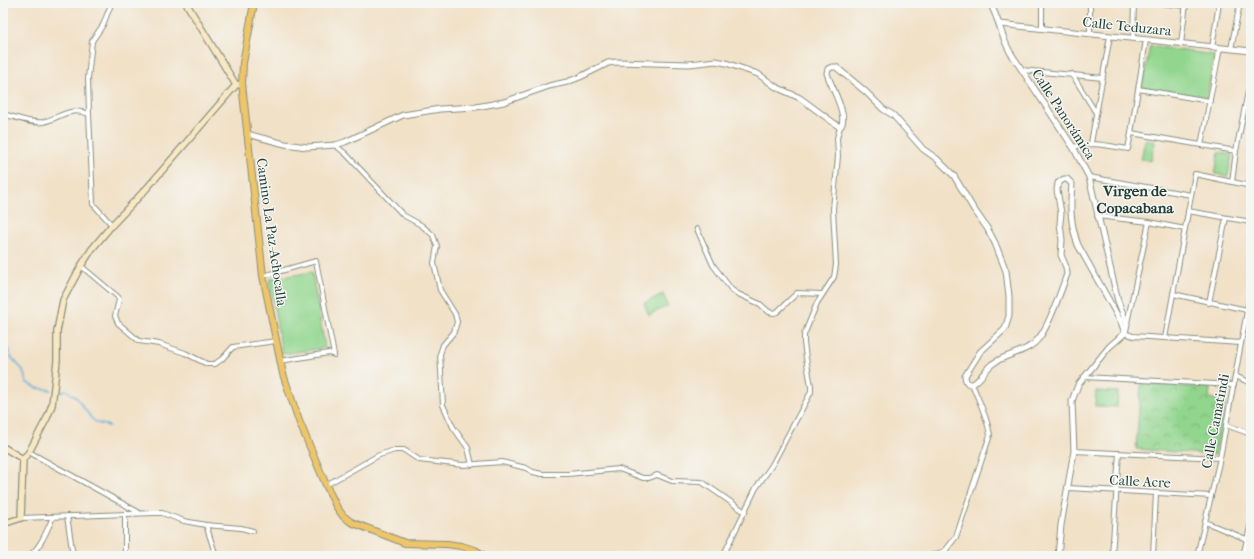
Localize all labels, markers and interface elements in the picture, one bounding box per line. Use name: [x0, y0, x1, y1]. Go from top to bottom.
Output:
street label: Calle Teduzara: [1082, 13, 1173, 40]
street label: Calle Panorámica: [1028, 66, 1099, 163]
street label: Camino La Paz-Achocalla: [253, 157, 290, 308]
district label: Virgen de Copacabana: [1097, 182, 1174, 217]
street label: Calle Camatindi: [1198, 372, 1233, 470]
street label: Calle Acre: [1109, 471, 1171, 492]

